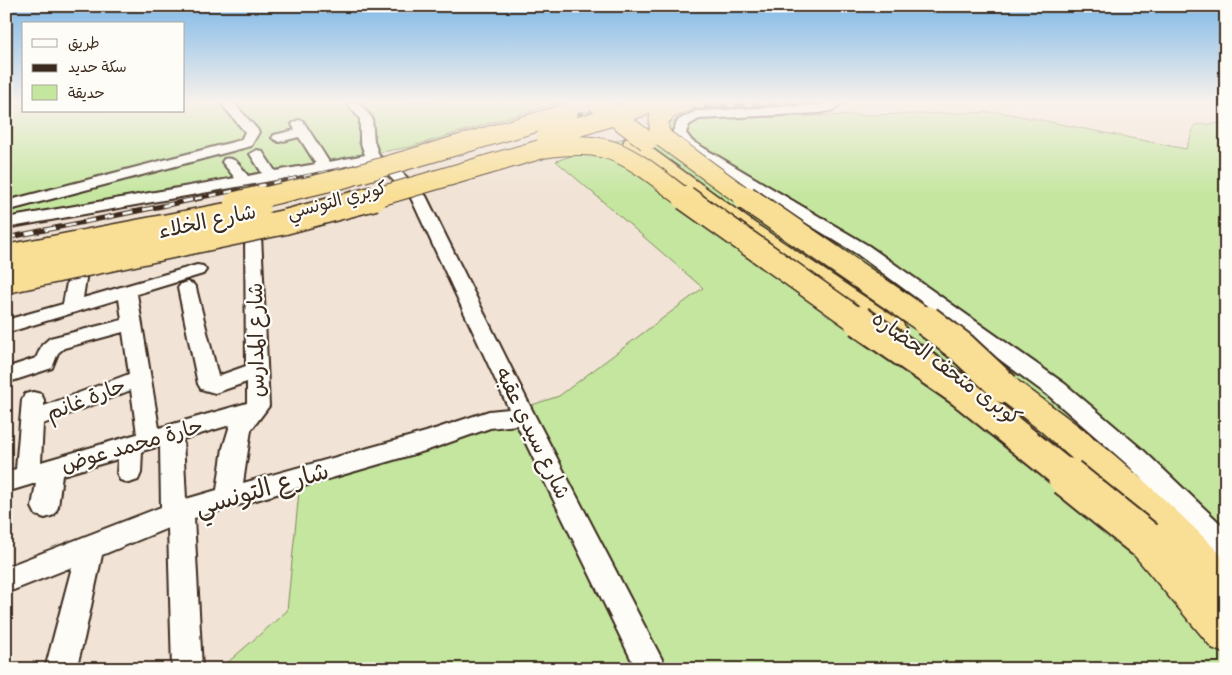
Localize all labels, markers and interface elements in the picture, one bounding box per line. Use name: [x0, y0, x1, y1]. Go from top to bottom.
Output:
legend: [22, 22, 185, 112]
text: طريق: [68, 34, 100, 53]
text: سكة حديد: [68, 58, 127, 77]
text: حديقة: [68, 84, 105, 103]
street label: كوبري التونسي: [285, 176, 391, 229]
street label: شارع الخلاء: [156, 198, 259, 246]
street label: شارع المدارس: [242, 282, 272, 398]
street label: كوبرى متحف الحضاره: [867, 305, 1027, 432]
street label: شارع سيدي عقبه: [488, 363, 576, 504]
street label: حارة غانم: [43, 372, 130, 429]
street label: حارة محمد عوض: [58, 412, 206, 478]
street label: شارع التونسي: [191, 455, 334, 528]

